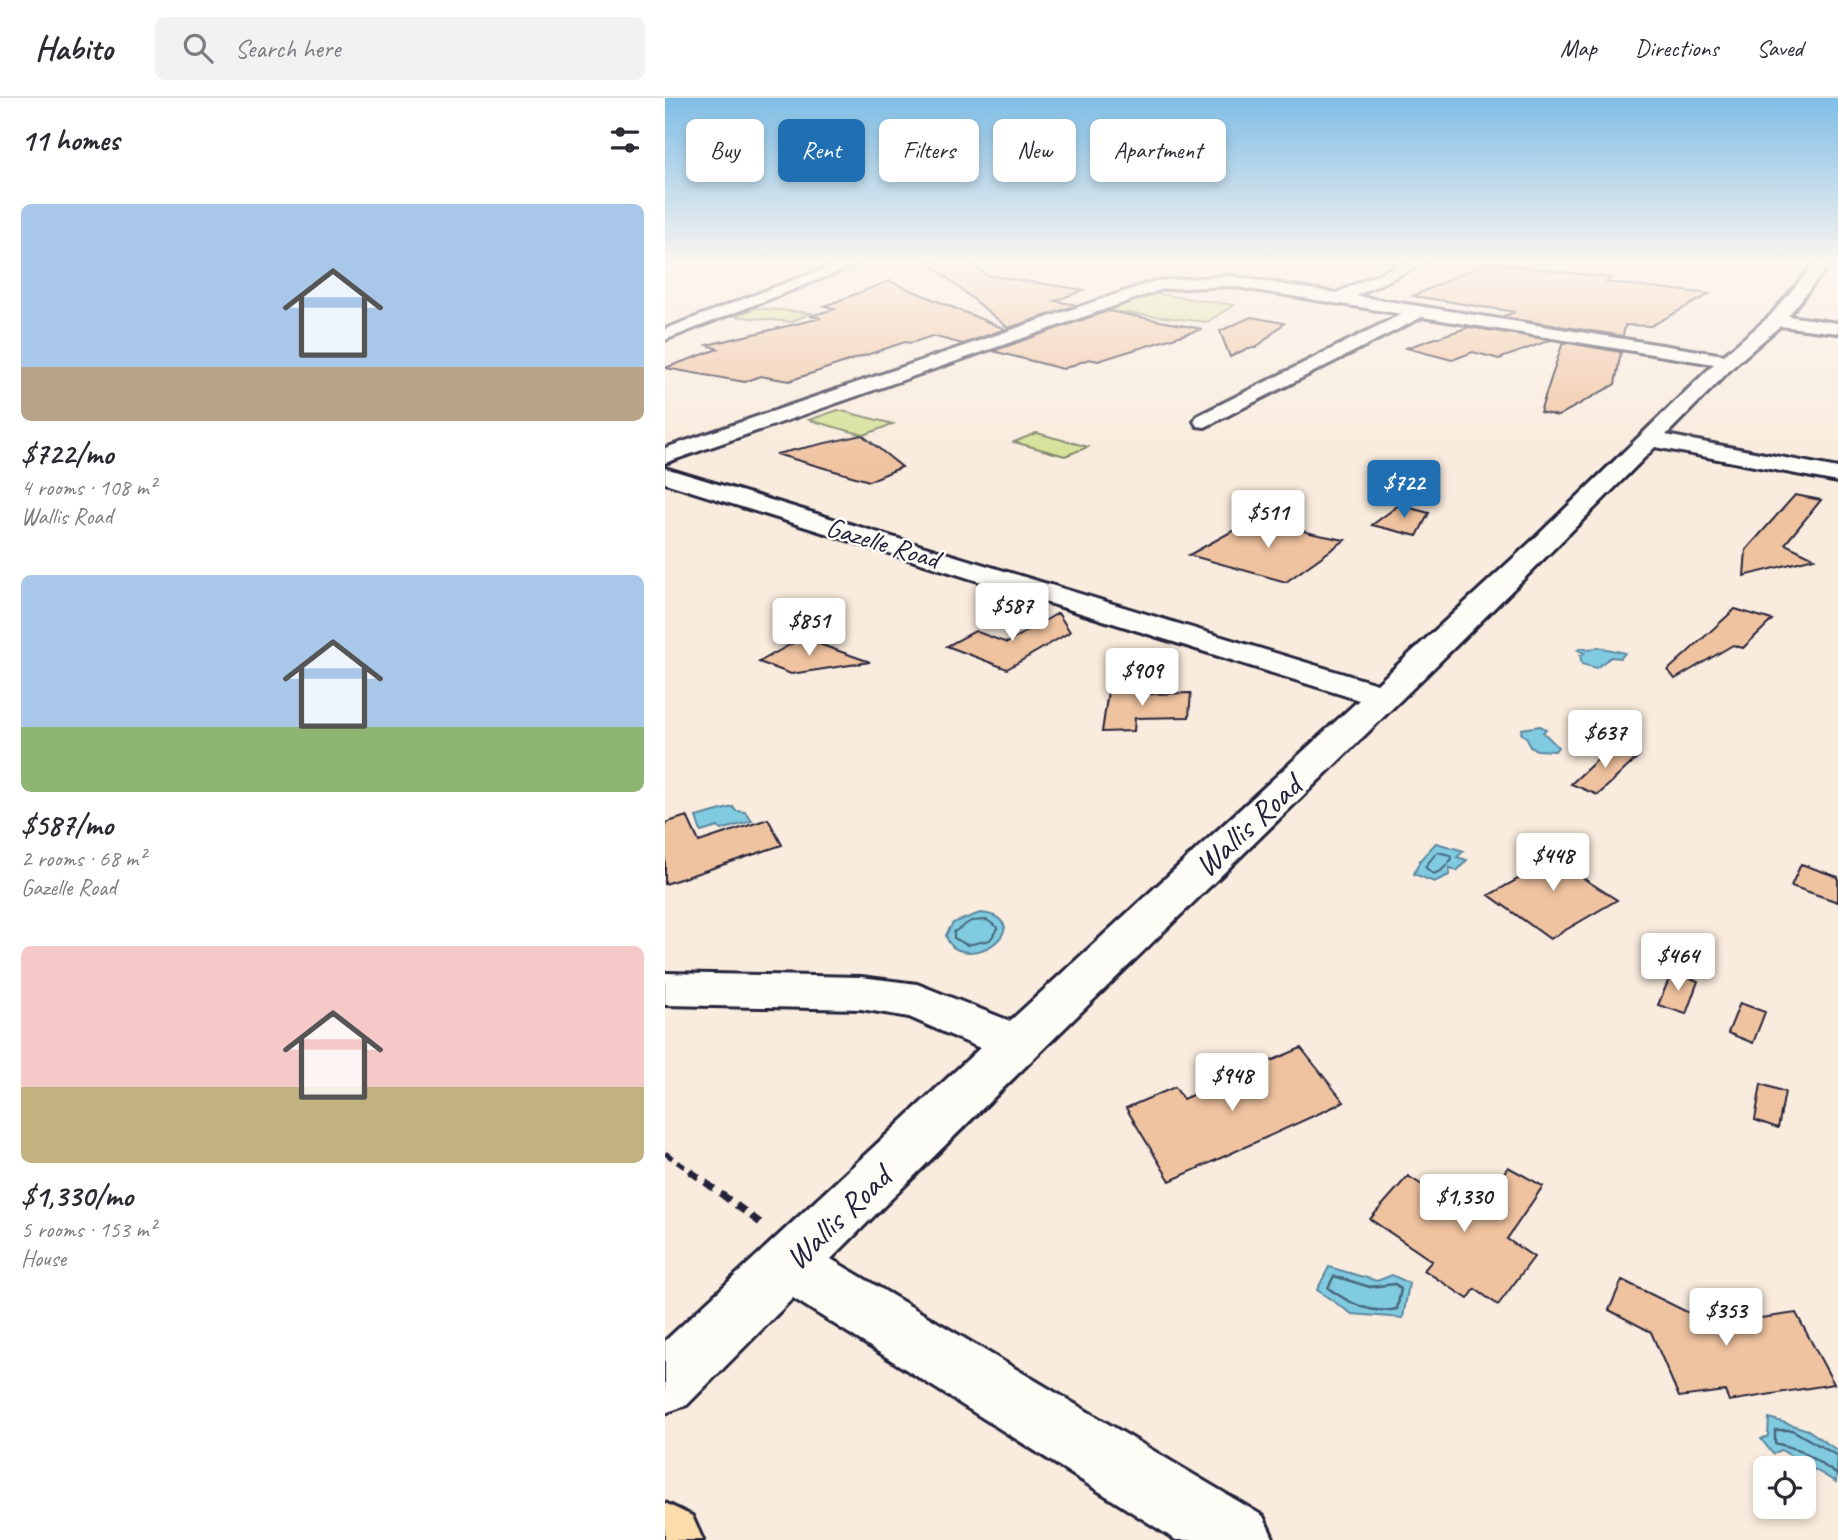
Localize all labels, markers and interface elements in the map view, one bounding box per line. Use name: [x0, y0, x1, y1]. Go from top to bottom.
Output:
search box: [155, 17, 645, 80]
text: Habito: [35, 27, 113, 69]
icon: search: [179, 29, 217, 67]
text: Search here: [235, 32, 341, 65]
text: Map: [1560, 33, 1597, 63]
text: Directions: [1635, 33, 1718, 63]
text: Saved: [1756, 33, 1803, 63]
chip: Buy: [686, 119, 764, 182]
chip: Rent: [778, 119, 865, 182]
chip: Filters: [879, 119, 979, 182]
chip: New: [993, 119, 1076, 182]
chip: Apartment: [1090, 119, 1226, 182]
text: 11 homes: [21, 121, 119, 159]
icon: filters: [606, 121, 644, 159]
icon: home: [270, 250, 396, 376]
text: $722/mo: [21, 435, 113, 473]
pin: $722: [1363, 460, 1445, 520]
text: $722: [1383, 468, 1425, 497]
text: 4 rooms · 108 m²: [21, 473, 156, 502]
pin: $511: [1227, 490, 1309, 550]
text: $511: [1247, 498, 1289, 527]
text: Wallis Road: [21, 502, 112, 531]
street label: Gazelle Road: [822, 509, 947, 577]
pin: $587: [971, 584, 1053, 643]
text: $587: [992, 591, 1032, 620]
pin: $851: [768, 598, 850, 658]
text: $851: [788, 606, 830, 635]
icon: home: [270, 621, 396, 747]
pin: $909: [1101, 648, 1183, 708]
text: $909: [1122, 656, 1162, 685]
pin: $637: [1564, 710, 1646, 770]
text: $637: [1584, 718, 1626, 747]
street label: Wallis Road: [1185, 762, 1314, 886]
text: $587/mo: [21, 806, 113, 844]
pin: $448: [1512, 834, 1594, 893]
text: $448: [1532, 841, 1574, 870]
text: 2 rooms · 68 m²: [21, 844, 145, 873]
text: Gazelle Road: [21, 873, 116, 902]
pin: $464: [1637, 934, 1719, 993]
text: $464: [1657, 941, 1699, 970]
icon: home: [270, 992, 396, 1118]
pin: $948: [1191, 1054, 1273, 1113]
text: $948: [1211, 1061, 1253, 1090]
street label: Wallis Road: [776, 1154, 903, 1278]
pin: $1,330: [1407, 1174, 1521, 1234]
text: $1,330/mo: [21, 1177, 133, 1215]
text: $1,330: [1436, 1182, 1492, 1211]
text: 5 rooms · 153 m²: [21, 1215, 156, 1244]
text: House: [21, 1244, 66, 1273]
pin: $353: [1685, 1288, 1767, 1348]
text: $353: [1705, 1296, 1747, 1325]
map controls: [1753, 1456, 1816, 1519]
button: locate: [1753, 1456, 1816, 1519]

